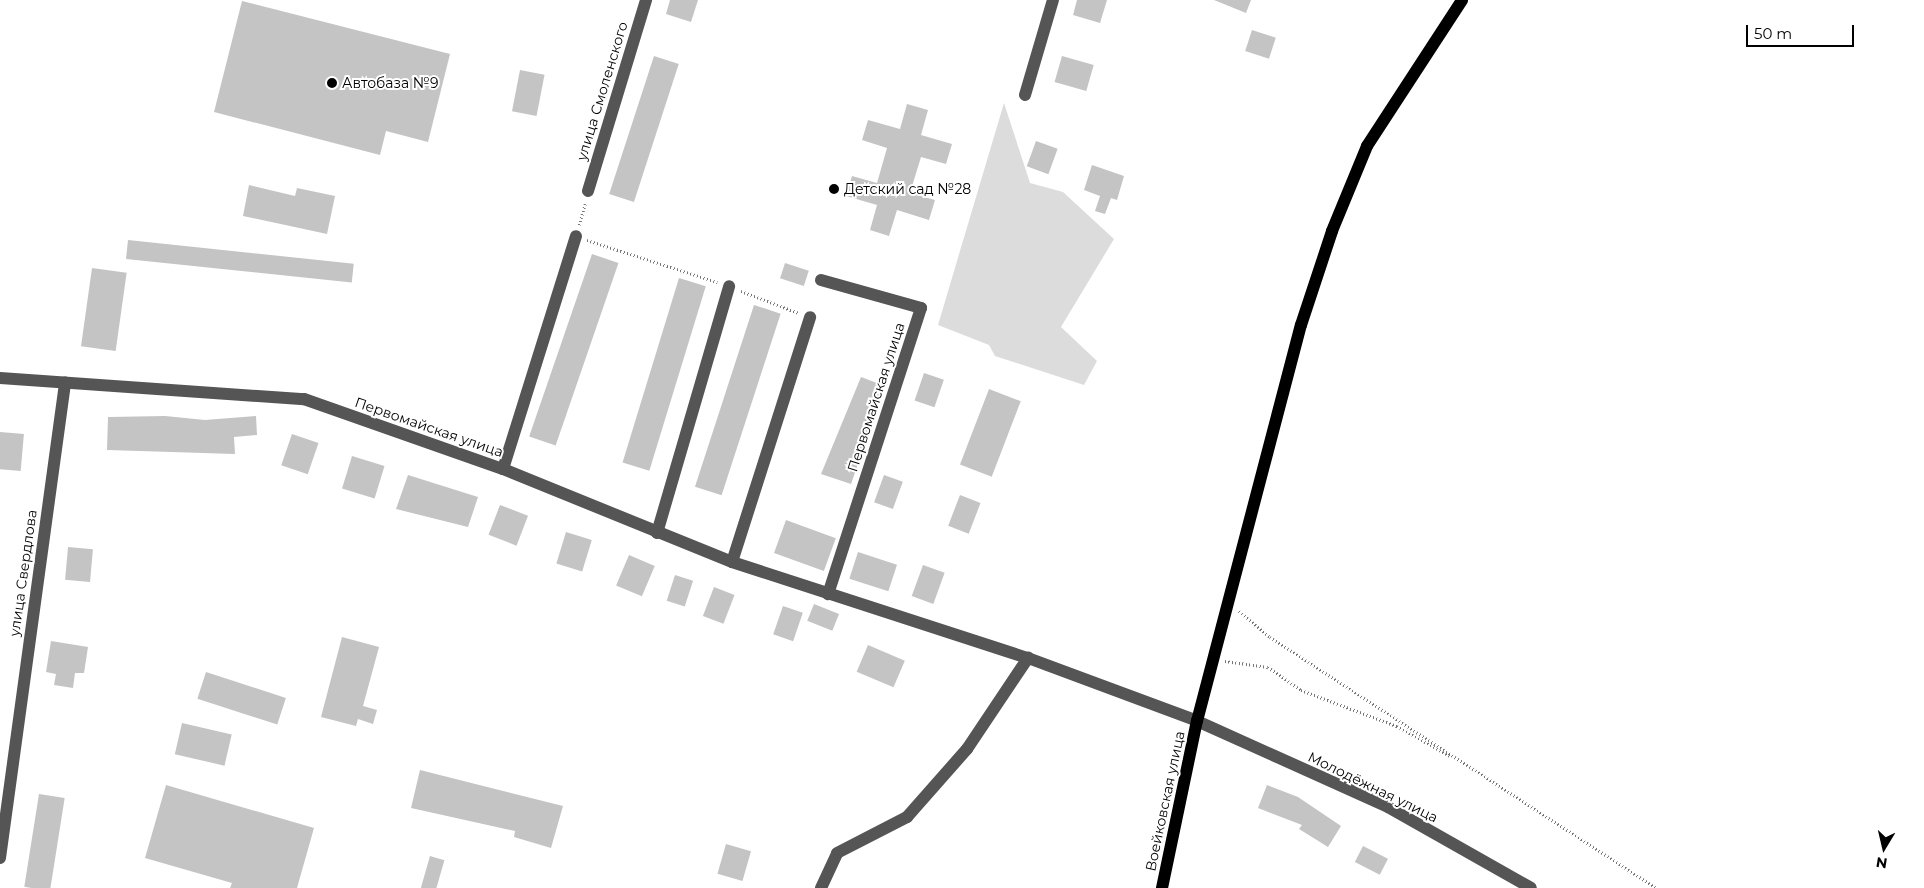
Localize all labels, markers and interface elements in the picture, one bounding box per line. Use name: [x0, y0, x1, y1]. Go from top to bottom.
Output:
scale bar: [1749, 15, 1856, 47]
street label: улица Смоленского: [573, 20, 631, 162]
text: 50 m: [1754, 24, 1792, 43]
place label: Автобаза №9: [342, 75, 439, 91]
marker: Автобаза №9: [326, 77, 338, 89]
place label: Детский сад №28: [844, 181, 971, 197]
marker: Детский сад №28: [828, 183, 840, 195]
street label: Первомайская улица: [844, 320, 908, 474]
street label: Первомайская улица: [353, 394, 505, 460]
street label: улица Свердлова: [6, 509, 40, 637]
street label: Воейковская улица: [1142, 729, 1188, 873]
street label: Молодёжная улица: [1305, 748, 1441, 826]
north arrow: [1859, 823, 1909, 873]
text: N: [1875, 853, 1889, 873]

